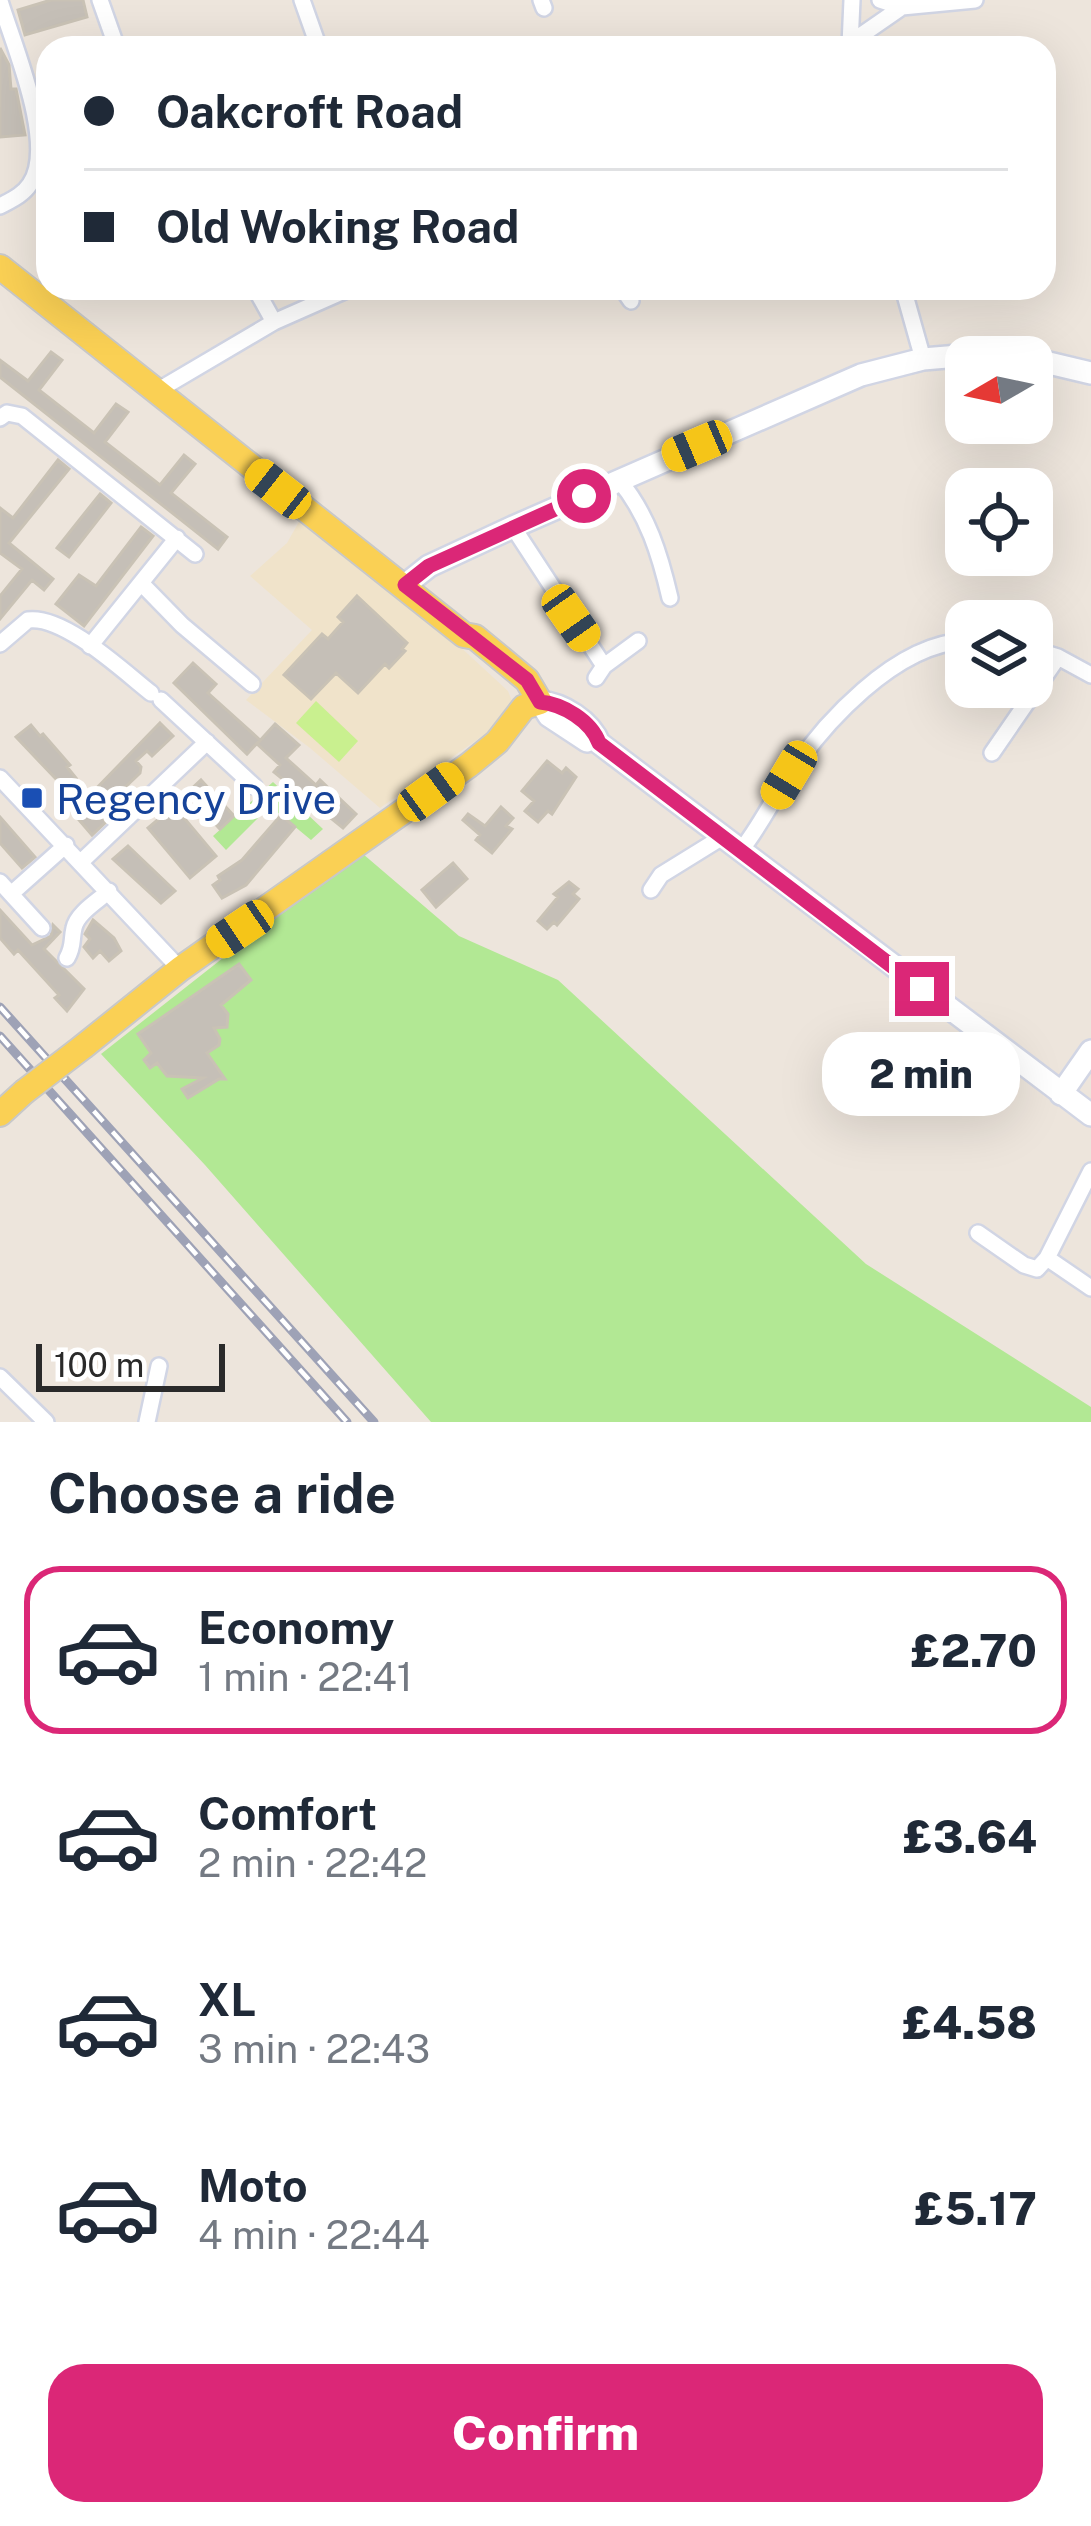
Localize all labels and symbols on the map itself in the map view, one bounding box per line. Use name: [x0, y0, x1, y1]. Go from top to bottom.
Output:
north arrow: [945, 336, 1053, 444]
car: [657, 415, 737, 477]
car: [239, 453, 317, 525]
route start: [557, 469, 611, 523]
car: [536, 578, 606, 658]
car: [755, 735, 823, 815]
car: [391, 756, 471, 828]
place label: Regency Drive: [56, 774, 336, 823]
marker: Regency Drive: [19, 785, 45, 811]
car: [200, 894, 280, 964]
route end: [895, 962, 949, 1016]
callout: 2 min: [823, 1031, 1021, 1115]
scale bar: [36, 1338, 225, 1391]

